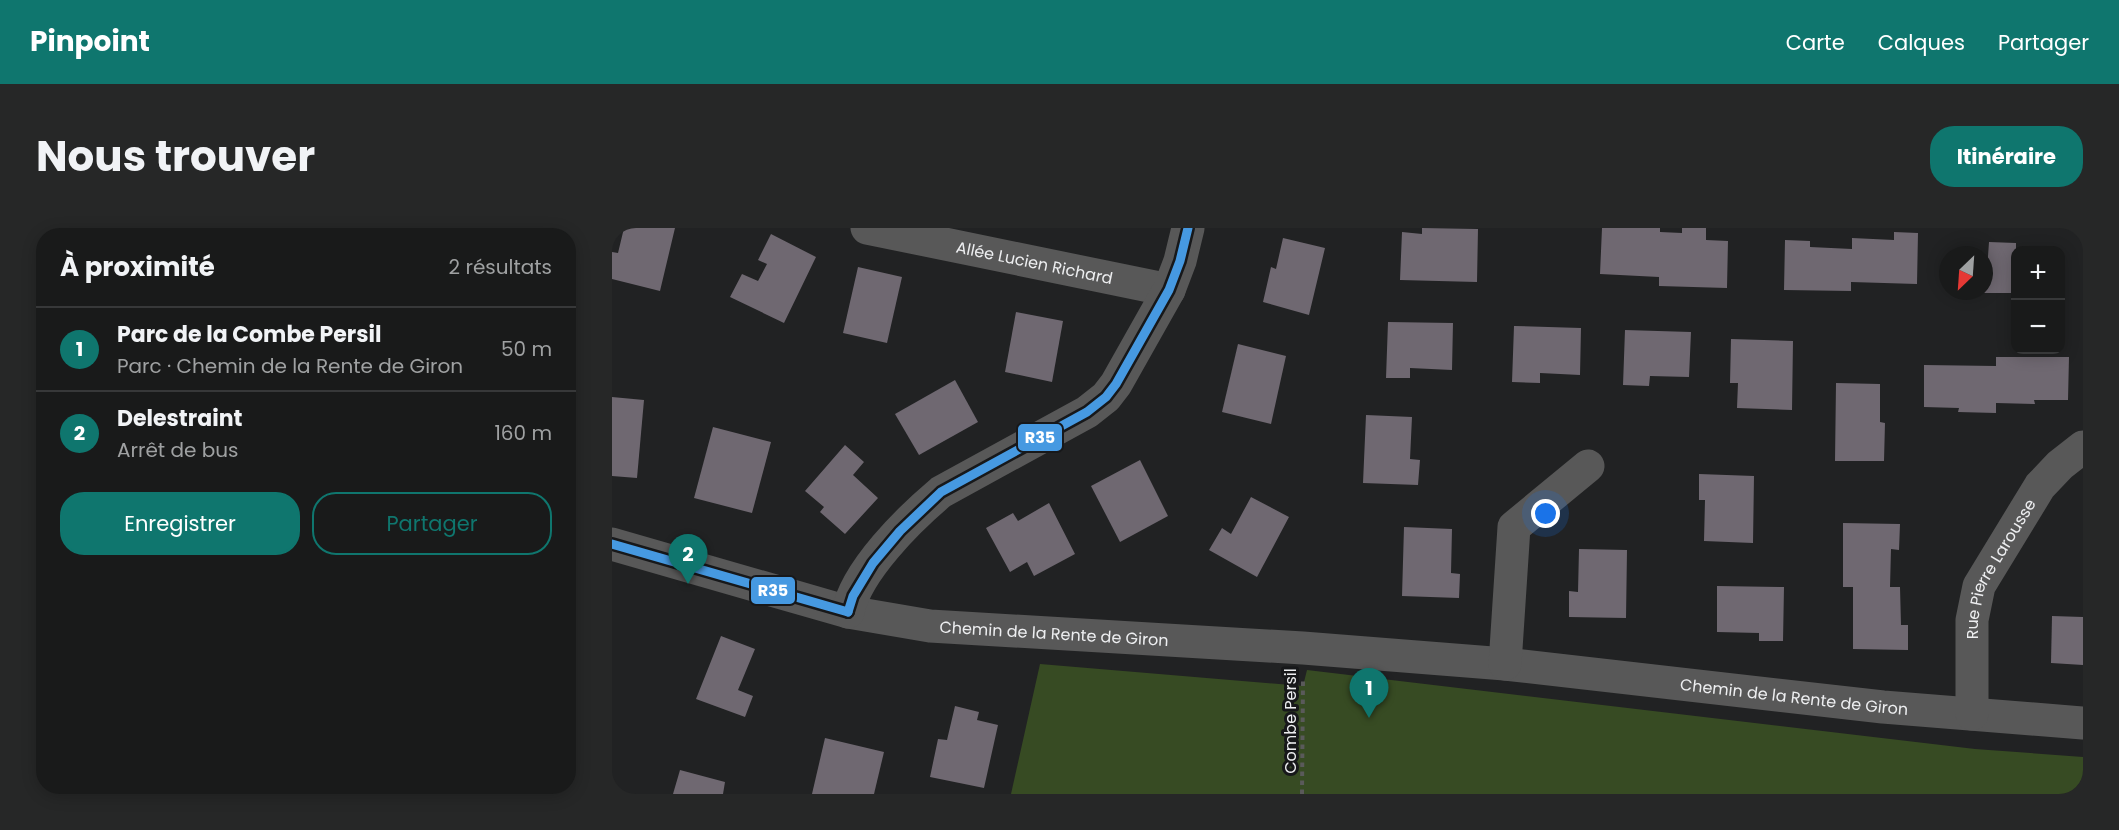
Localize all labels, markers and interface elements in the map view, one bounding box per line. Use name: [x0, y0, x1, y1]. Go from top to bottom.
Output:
text: Pinpoint: [30, 22, 150, 61]
text: Carte: [1786, 28, 1845, 57]
text: Calques: [1878, 28, 1965, 57]
text: Partager: [1998, 28, 2089, 57]
button: Itinéraire: [1930, 126, 2083, 187]
text: Nous trouver: [36, 127, 315, 186]
street label: Allée Lucien Richard: [954, 236, 1115, 290]
north arrow: [1939, 246, 1993, 300]
map controls: [2011, 246, 2065, 354]
button: +: [2011, 246, 2065, 300]
text: À proximité: [60, 249, 215, 285]
text: 2 résultats: [449, 253, 552, 281]
button: −: [2011, 300, 2065, 354]
text: Parc de la Combe Persil: [117, 319, 382, 350]
text: 1: [76, 335, 83, 363]
text: 50 m: [501, 335, 552, 363]
text: Parc · Chemin de la Rente de Giron: [117, 352, 463, 380]
text: Delestraint: [117, 403, 242, 434]
text: 2: [74, 419, 85, 447]
text: 160 m: [494, 419, 552, 447]
line badge: R35: [1017, 423, 1063, 452]
text: R35: [1025, 426, 1055, 449]
text: Arrêt de bus: [117, 436, 238, 464]
button: Enregistrer: [60, 492, 300, 555]
button: Partager: [312, 492, 552, 555]
street label: Rue Pierre Larousse: [1961, 494, 2042, 639]
your location: [1531, 499, 1560, 528]
pin: 2: [668, 534, 708, 584]
line badge: R35: [750, 576, 796, 605]
text: R35: [758, 579, 788, 602]
street label: Chemin de la Rente de Giron: [939, 616, 1169, 652]
street label: Combe Persil: [1279, 668, 1302, 774]
pin: 1: [1350, 668, 1389, 718]
street label: Chemin de la Rente de Giron: [1679, 673, 1909, 721]

